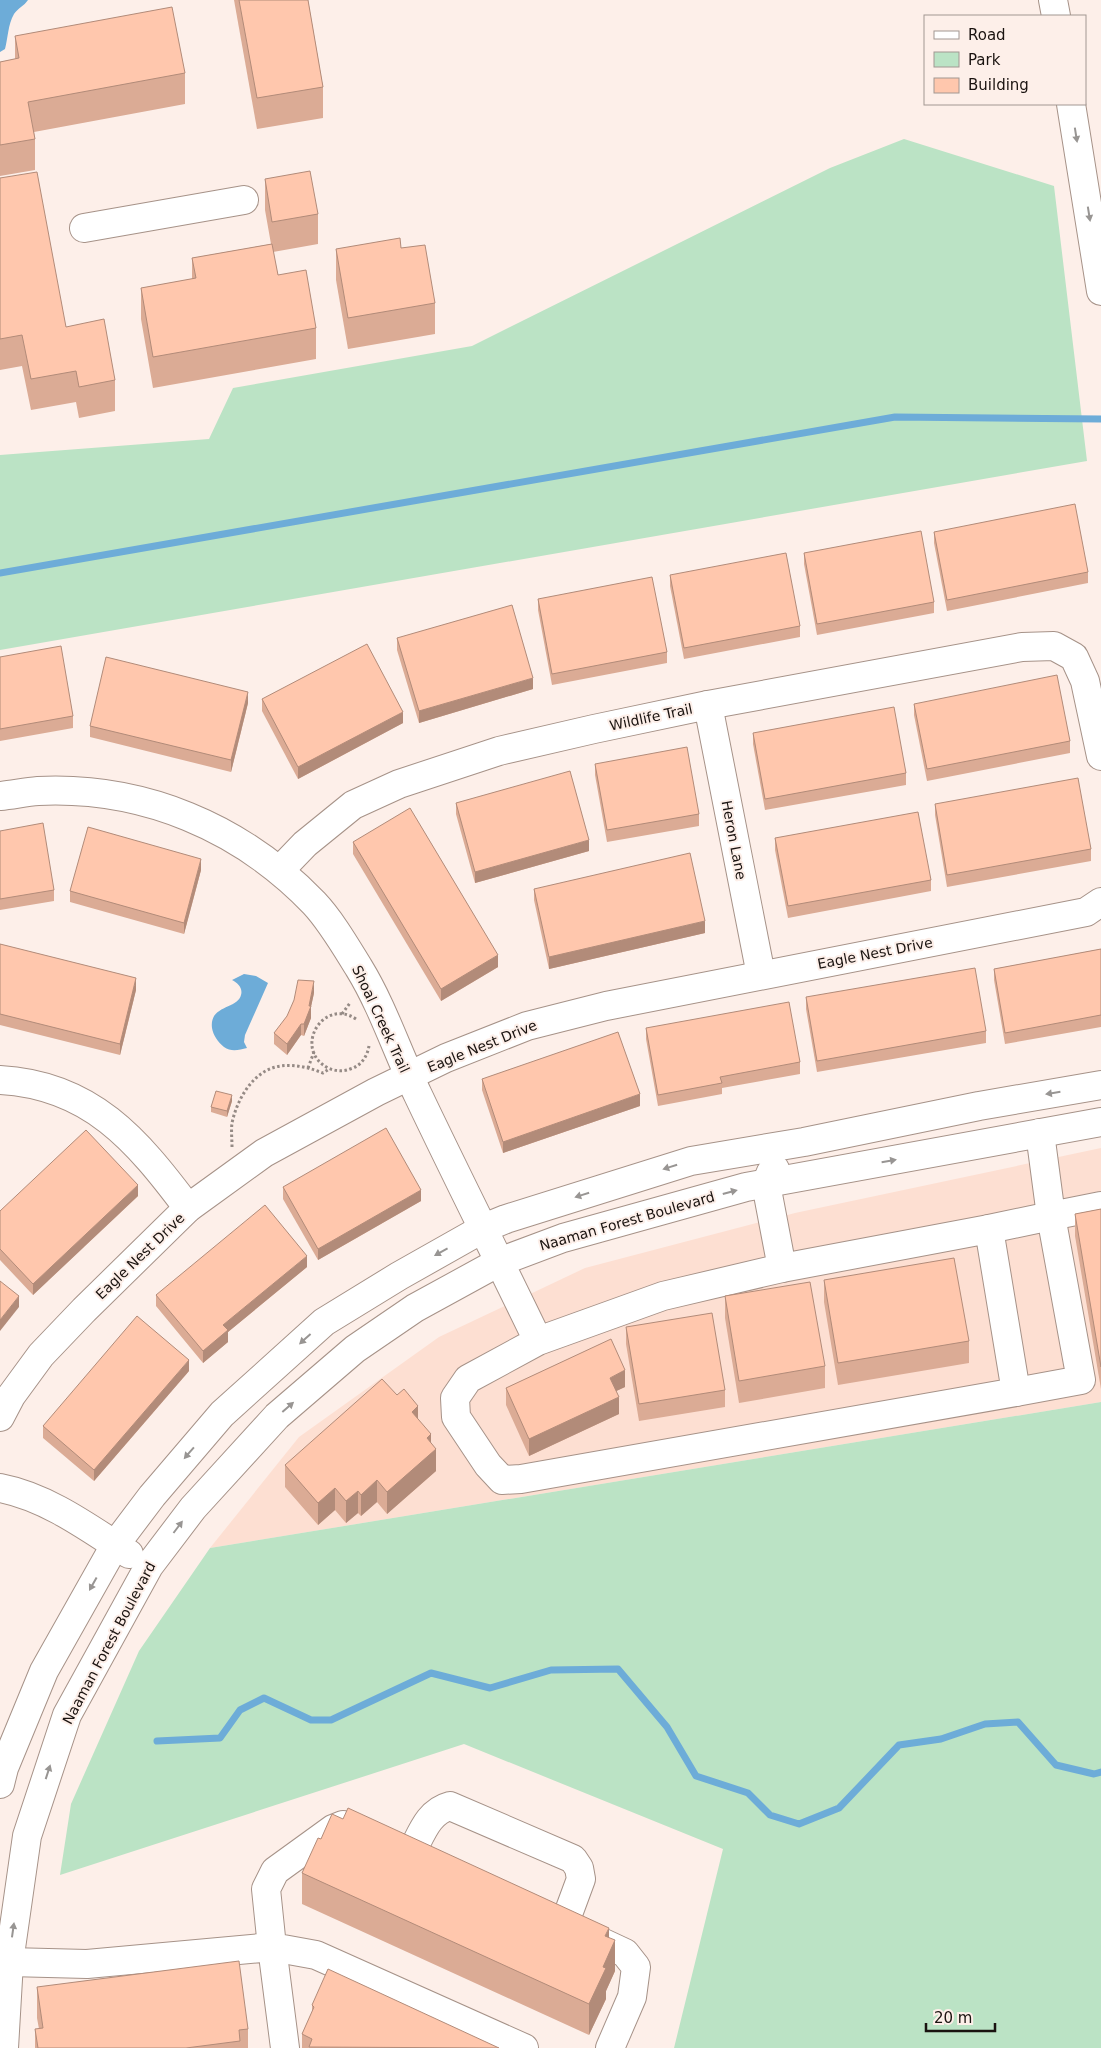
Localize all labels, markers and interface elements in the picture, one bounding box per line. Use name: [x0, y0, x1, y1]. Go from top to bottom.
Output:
legend: [924, 15, 1086, 105]
text: Road: [968, 26, 1006, 44]
text: Park: [968, 51, 1001, 69]
text: Building: [968, 76, 1029, 94]
one-way arrow: [1072, 127, 1080, 143]
one-way arrow: [1085, 207, 1093, 223]
street label: Wildlife Trail: [608, 700, 694, 734]
street label: Heron Lane: [718, 799, 750, 881]
street label: Eagle Nest Drive: [816, 934, 934, 972]
street label: Shoal Creek Trail: [349, 963, 413, 1075]
street label: Eagle Nest Drive: [425, 1017, 539, 1075]
one-way arrow: [1045, 1090, 1061, 1098]
one-way arrow: [882, 1156, 898, 1164]
one-way arrow: [663, 1164, 678, 1171]
one-way arrow: [722, 1187, 737, 1195]
street label: Naaman Forest Boulevard: [538, 1188, 716, 1254]
one-way arrow: [574, 1191, 589, 1199]
street label: Eagle Nest Drive: [92, 1210, 188, 1302]
one-way arrow: [434, 1248, 449, 1256]
one-way arrow: [298, 1334, 311, 1345]
one-way arrow: [281, 1401, 293, 1413]
one-way arrow: [184, 1447, 195, 1459]
one-way arrow: [173, 1520, 183, 1534]
street label: Naaman Forest Boulevard: [59, 1559, 159, 1727]
one-way arrow: [89, 1576, 97, 1591]
one-way arrow: [45, 1764, 53, 1779]
one-way arrow: [10, 1921, 18, 1937]
scale bar: [926, 2000, 995, 2032]
text: 20 m: [934, 2009, 972, 2027]

